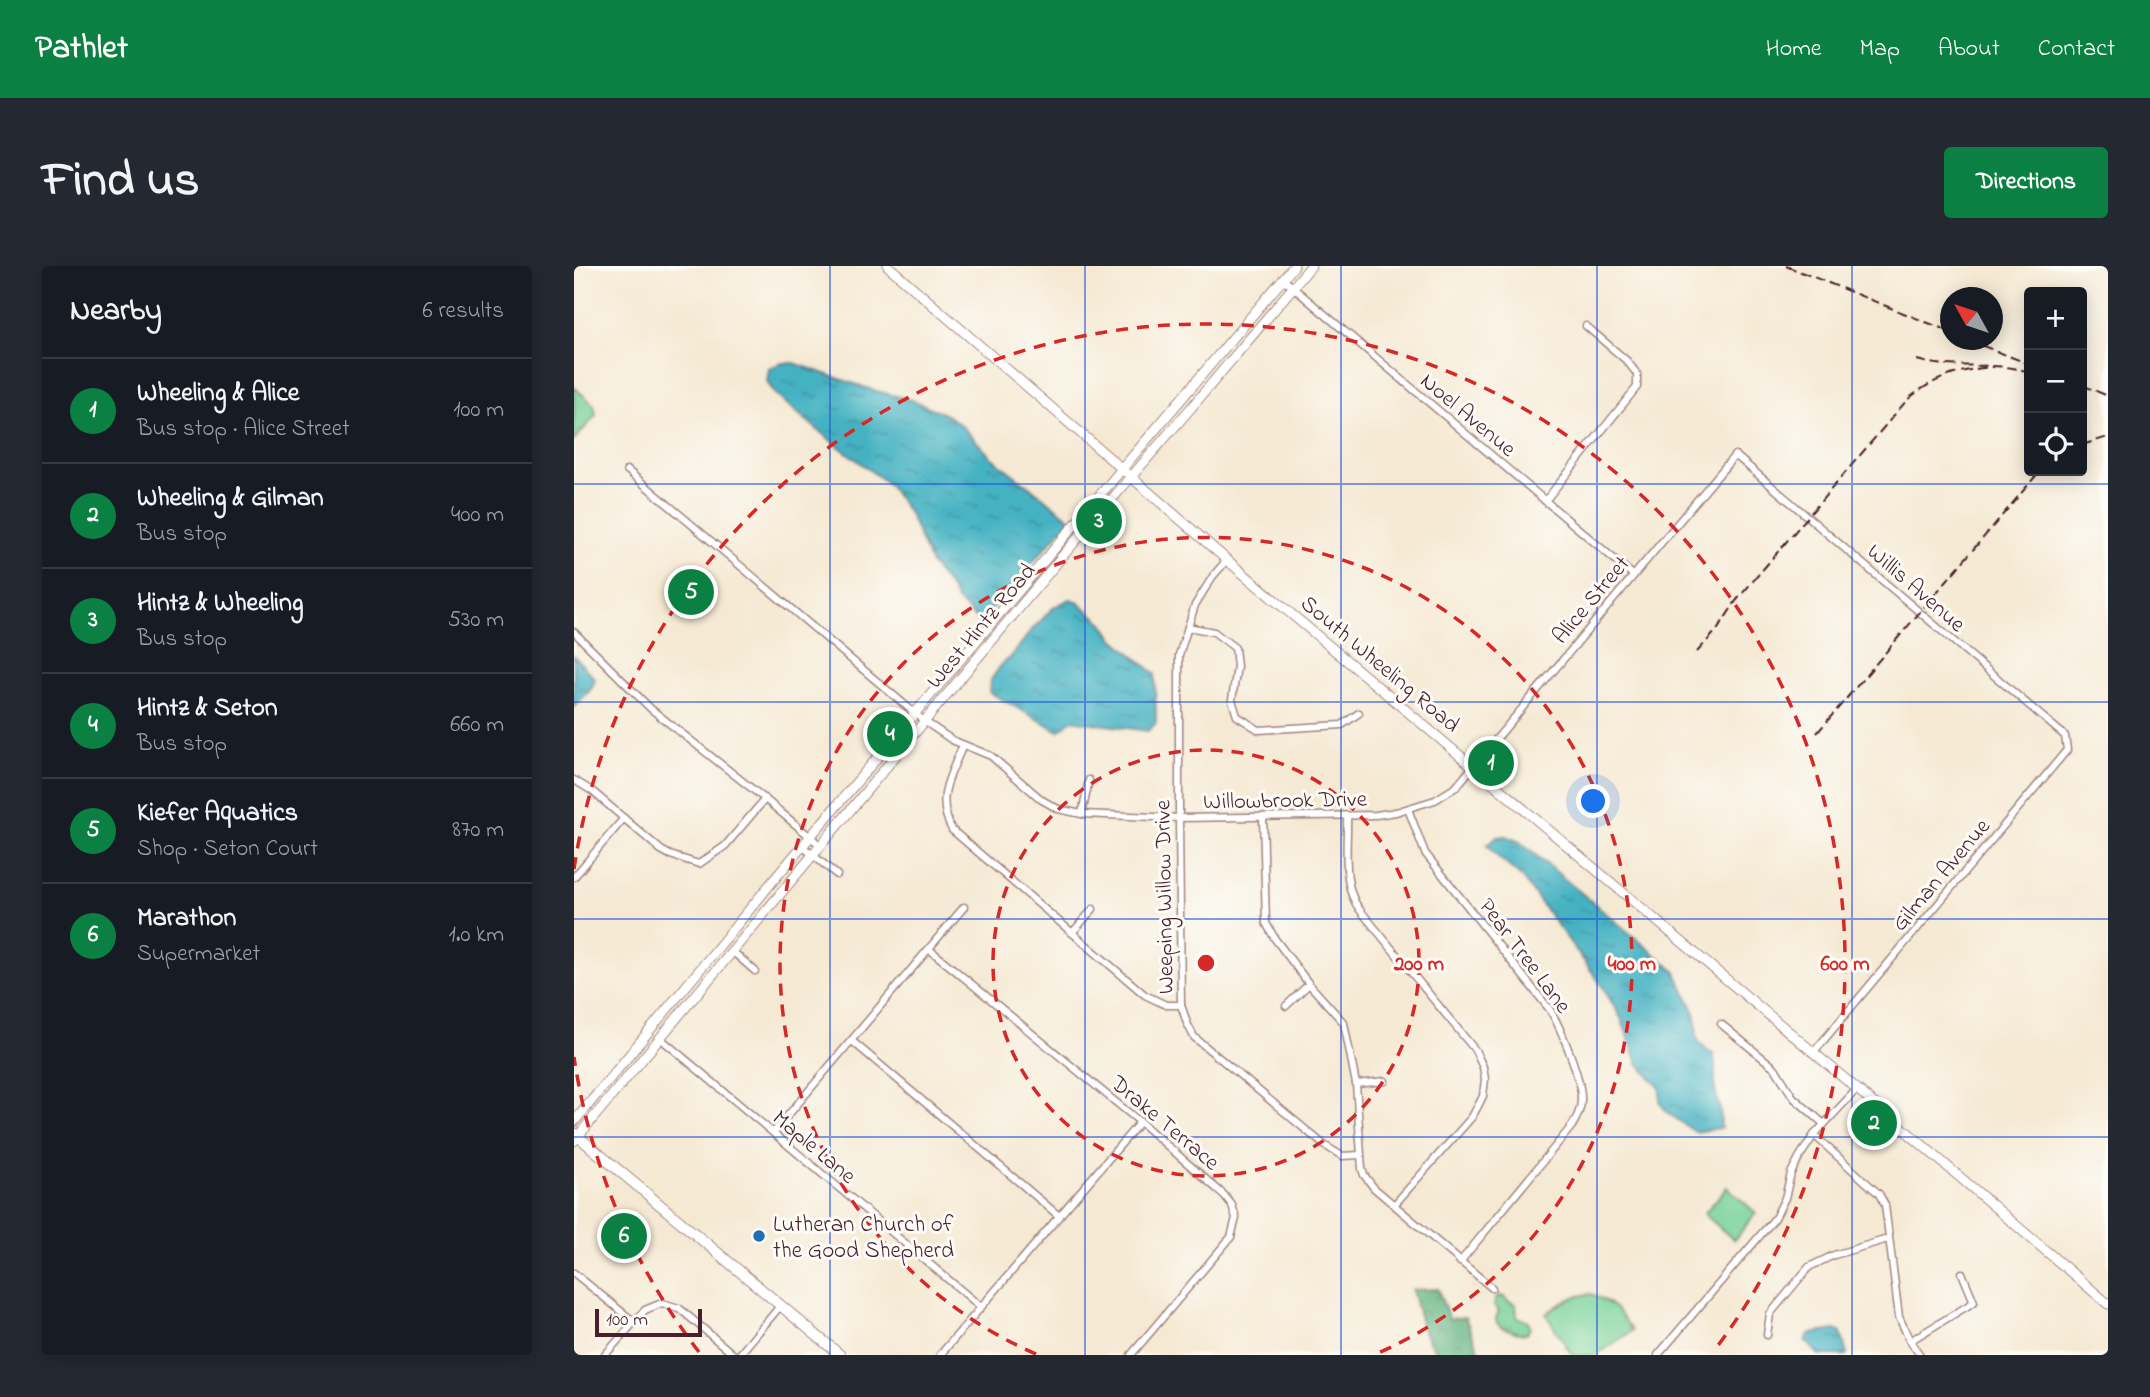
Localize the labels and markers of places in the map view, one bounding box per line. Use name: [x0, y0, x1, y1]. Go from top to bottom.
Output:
pin: 3: [1076, 495, 1122, 547]
pin: 5: [668, 566, 714, 618]
pin: 4: [867, 708, 913, 760]
pin: 1: [1468, 737, 1514, 789]
centre of rings: [1194, 951, 1218, 975]
pin: 2: [1851, 1097, 1897, 1149]
place label: Lutheran Church of the Good Shepherd: [773, 1209, 954, 1268]
pin: 6: [601, 1210, 647, 1262]
marker: Lutheran Church of the Good Shepherd: [751, 1228, 767, 1244]

